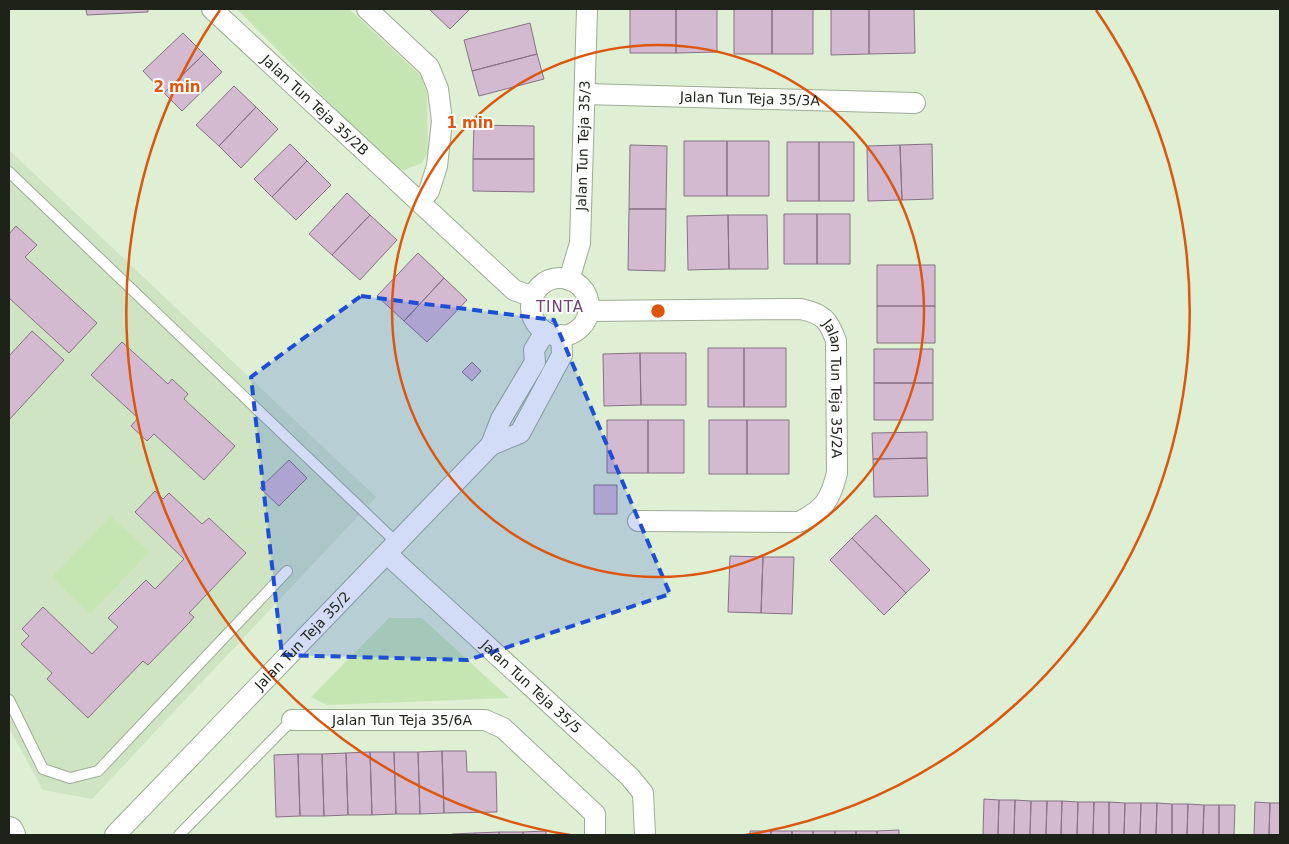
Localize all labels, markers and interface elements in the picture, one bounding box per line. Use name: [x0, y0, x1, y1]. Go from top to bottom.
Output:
street label: Jalan Tun Teja 35/2B: [258, 51, 372, 159]
text: 2 min: [153, 78, 201, 96]
street label: Jalan Tun Teja 35/3: [573, 80, 593, 212]
street label: Jalan Tun Teja 35/3A: [679, 89, 821, 108]
text: 1 min: [446, 114, 494, 132]
district label: TINTA: [535, 298, 584, 316]
centre of rings: [649, 302, 667, 320]
street label: Jalan Tun Teja 35/2A: [819, 315, 845, 459]
street label: Jalan Tun Teja 35/2: [251, 588, 353, 694]
street label: Jalan Tun Teja 35/5: [477, 636, 585, 737]
street label: Jalan Tun Teja 35/6A: [331, 712, 472, 728]

